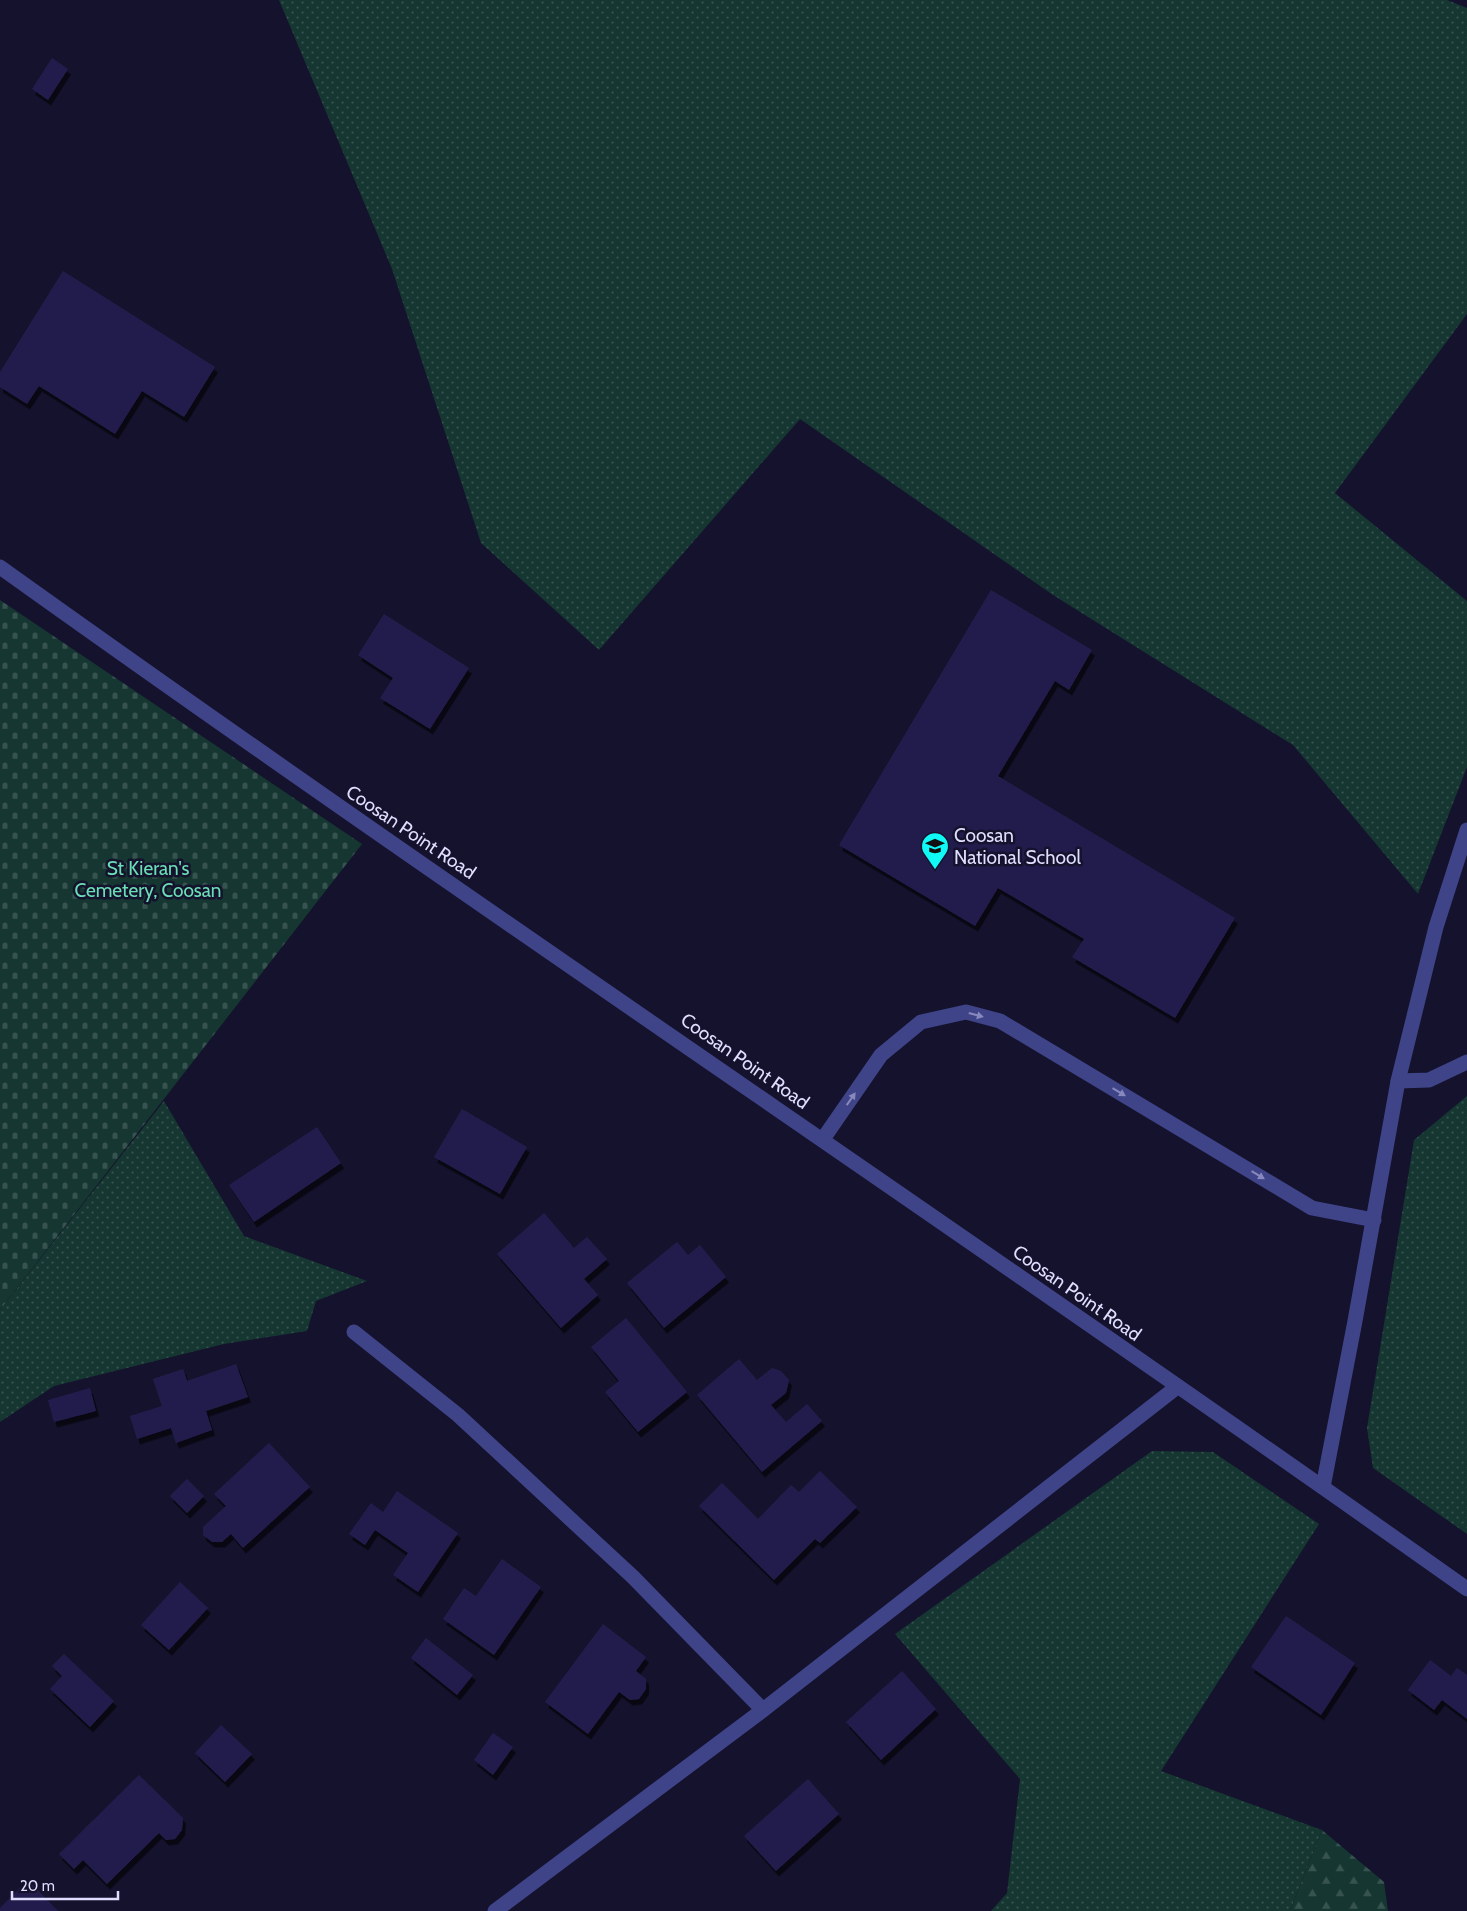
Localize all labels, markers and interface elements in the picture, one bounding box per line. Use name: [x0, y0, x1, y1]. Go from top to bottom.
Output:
street label: Coosan Point Road: [342, 780, 480, 884]
place label: Coosan National School: [954, 824, 1081, 869]
school or university icon: Coosan National School: [920, 831, 950, 870]
park label: St Kieran's Cemetery, Coosan: [75, 857, 221, 902]
street label: Coosan Point Road: [676, 1008, 814, 1114]
one-way arrow: [969, 1011, 984, 1019]
one-way arrow: [1112, 1088, 1125, 1097]
one-way arrow: [846, 1092, 856, 1106]
one-way arrow: [1252, 1171, 1265, 1180]
street label: Coosan Point Road: [1008, 1240, 1146, 1346]
scale bar: [12, 1868, 119, 1900]
text: 20 m: [20, 1877, 55, 1895]

